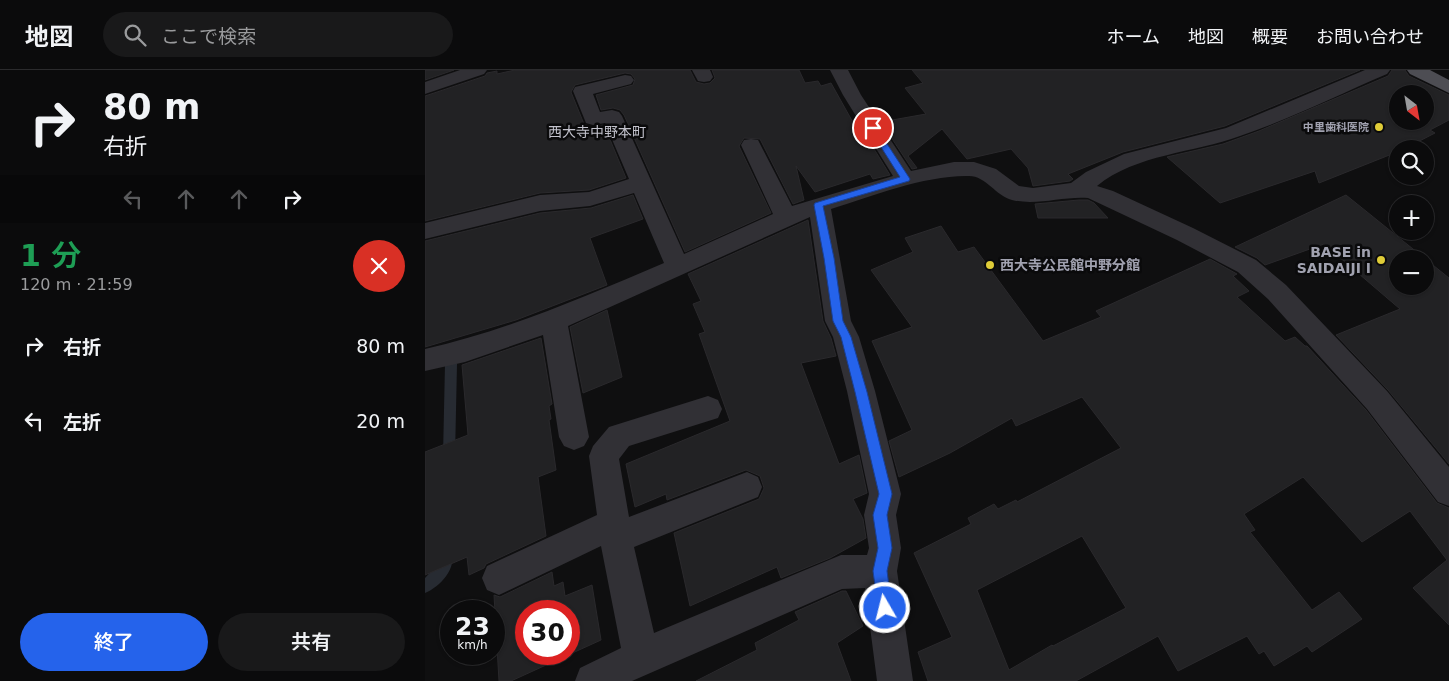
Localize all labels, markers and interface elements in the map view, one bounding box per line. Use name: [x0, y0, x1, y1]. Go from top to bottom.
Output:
search box: [103, 12, 453, 57]
icon: search: [121, 21, 149, 49]
text: 地図: [25, 23, 73, 51]
text: ここで検索: [161, 25, 256, 47]
text: ホーム: [1107, 26, 1160, 47]
text: 地図: [1188, 26, 1224, 47]
text: 概要: [1252, 26, 1288, 47]
text: お問い合わせ: [1316, 26, 1424, 47]
north arrow: [1389, 85, 1434, 130]
map controls: [1389, 85, 1434, 295]
text: 80 m: [103, 87, 200, 127]
icon: right: [20, 90, 85, 155]
pin: [852, 107, 894, 149]
icon: arrive: [859, 114, 887, 142]
place label: 中里歯科医院: [1303, 121, 1369, 134]
marker: 中里歯科医院: [1373, 121, 1385, 133]
district label: 西大寺中野本町: [548, 124, 646, 140]
text: 右折: [103, 134, 147, 159]
button: search: [1389, 140, 1434, 185]
icon: left: [119, 185, 147, 213]
icon: ahead: [172, 185, 200, 213]
icon: ahead: [225, 185, 253, 213]
icon: right: [278, 185, 306, 213]
button: +: [1389, 195, 1434, 240]
text: 1 分: [20, 238, 81, 273]
button: close: [353, 240, 405, 292]
place label: BASE in SAIDAIJI Ⅰ: [1297, 244, 1371, 276]
button: −: [1389, 250, 1434, 295]
marker: BASE in SAIDAIJI Ⅰ: [1375, 254, 1387, 266]
place label: 西大寺公民館中野分館: [1000, 257, 1140, 273]
marker: 西大寺公民館中野分館: [984, 259, 996, 271]
text: 120 m · 21:59: [20, 275, 133, 294]
icon: right: [20, 332, 48, 360]
text: 80 m: [356, 335, 405, 357]
text: 右折: [63, 336, 101, 358]
icon: left: [20, 407, 48, 435]
text: 20 m: [356, 410, 405, 432]
text: 左折: [63, 411, 101, 433]
position arrow: [858, 581, 910, 633]
speed limit sign: 30: [515, 600, 580, 665]
text: 23: [455, 612, 490, 641]
button: 終了: [20, 613, 208, 671]
button: 共有: [218, 613, 405, 671]
text: km/h: [457, 638, 488, 652]

